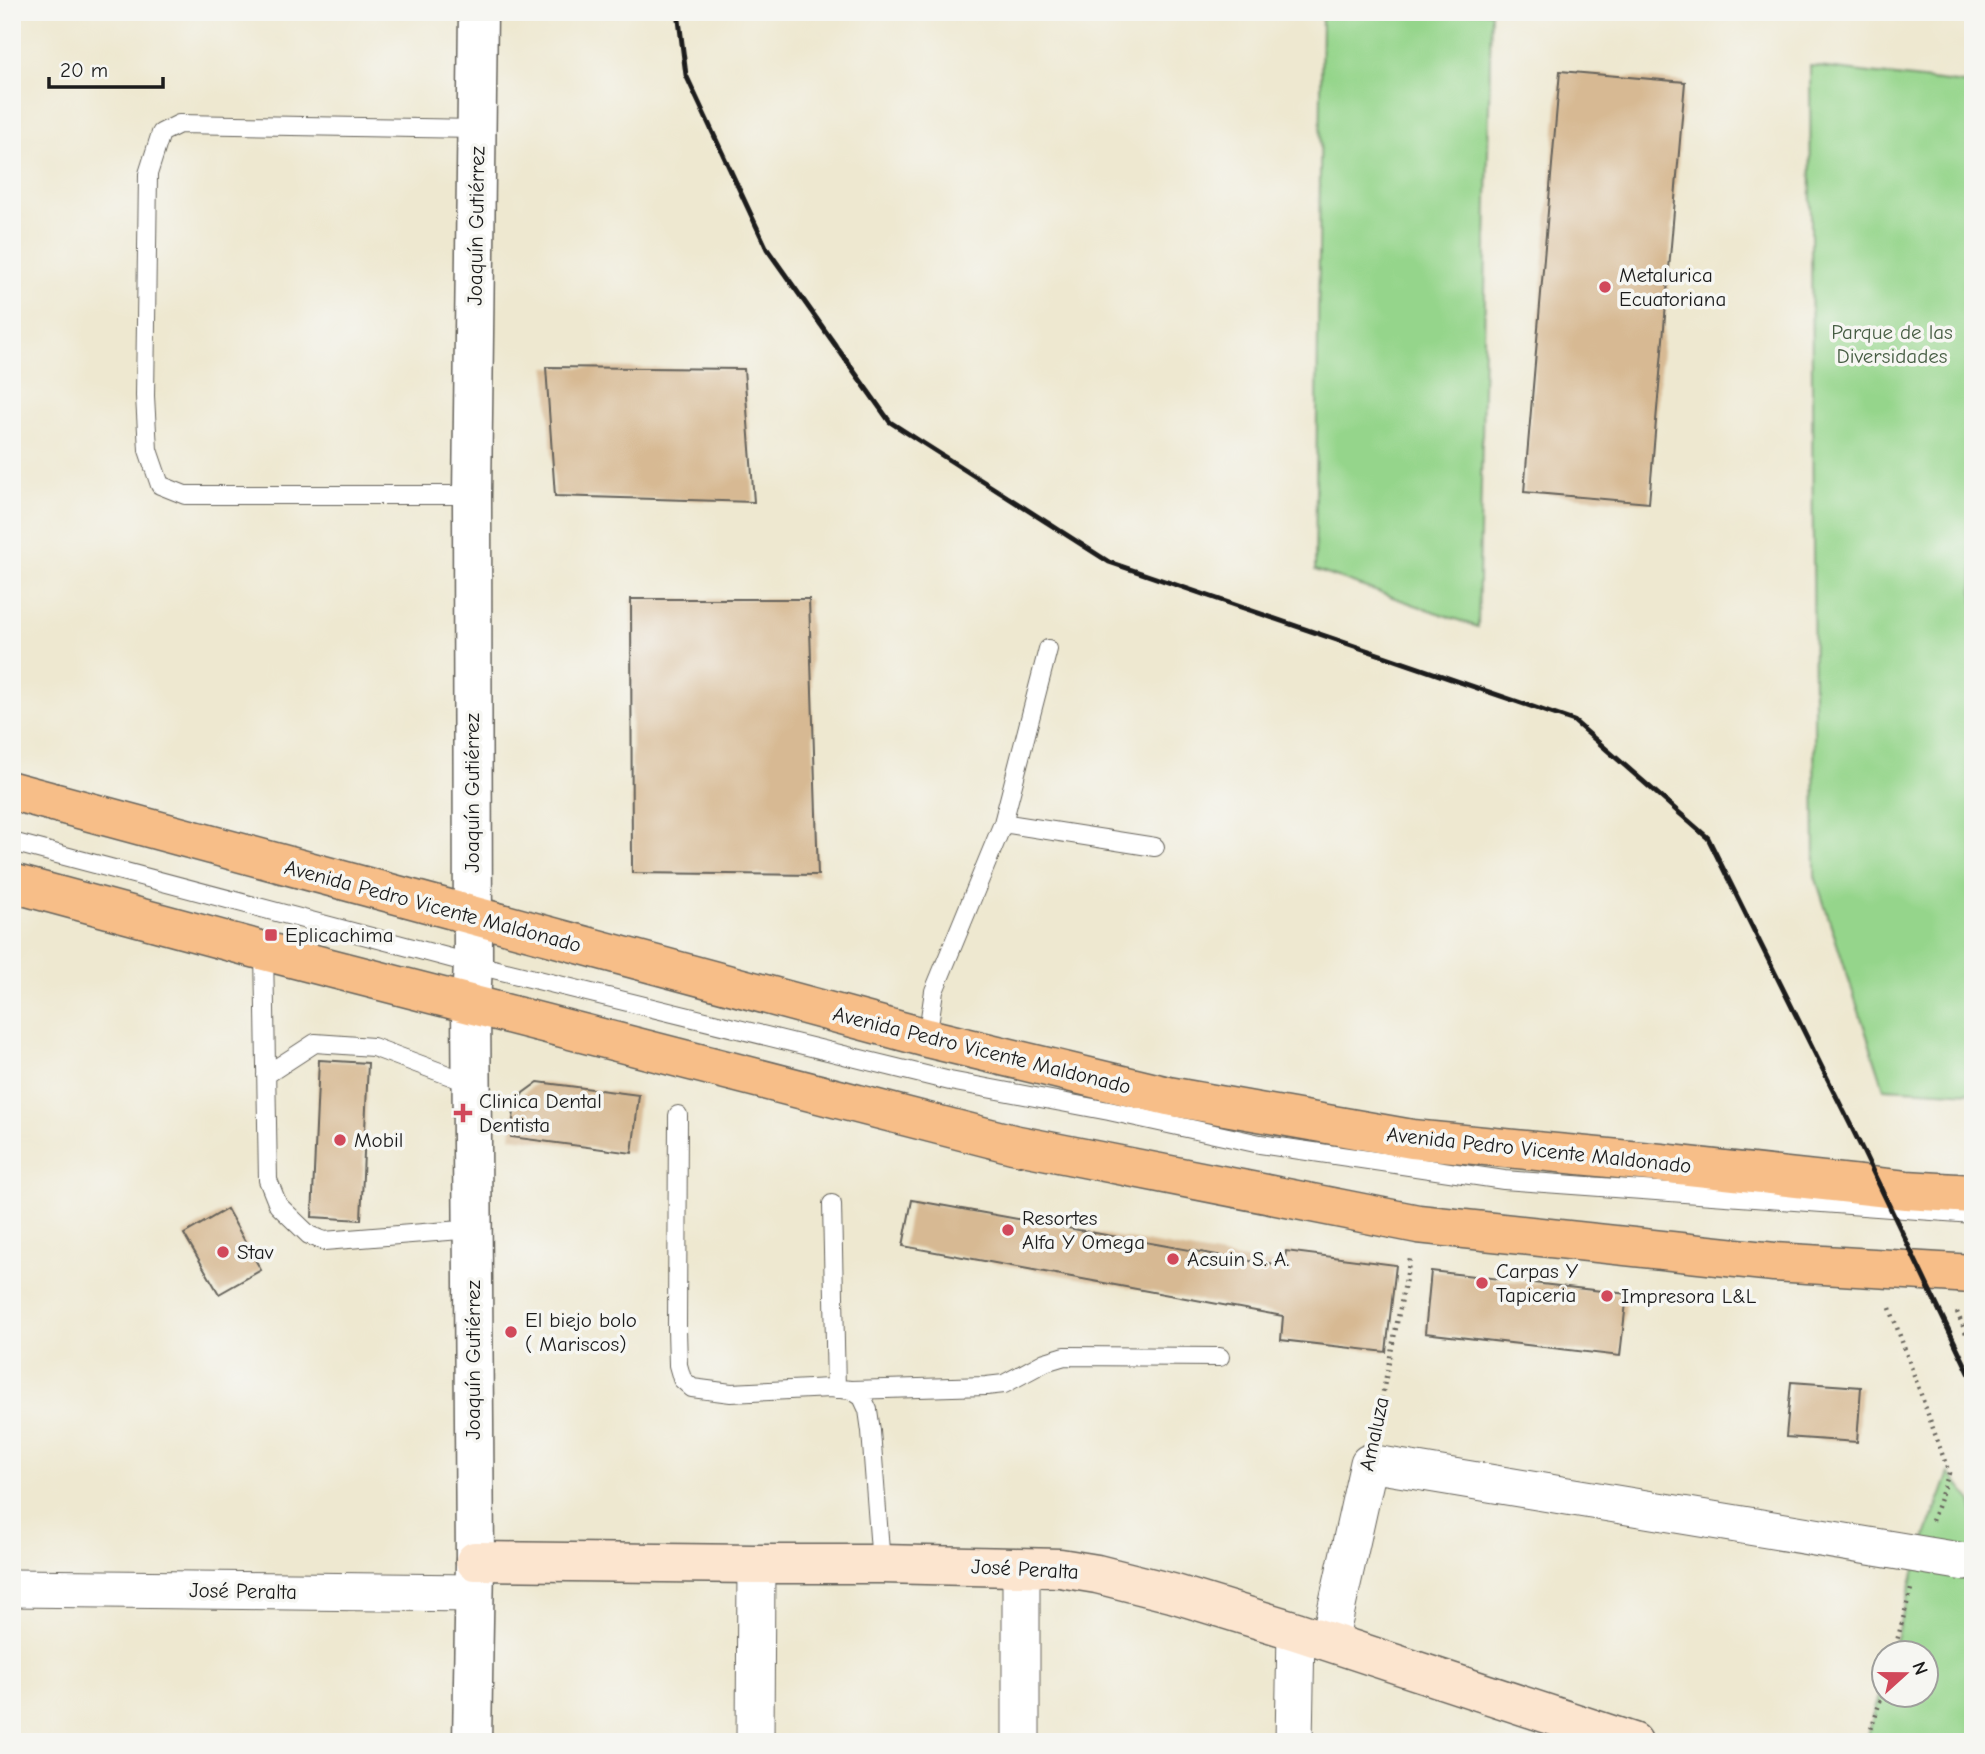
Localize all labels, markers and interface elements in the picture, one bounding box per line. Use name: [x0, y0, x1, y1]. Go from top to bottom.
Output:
scale bar: [49, 46, 163, 90]
text: 20 m: [60, 58, 108, 82]
street label: Joaquín Gutiérrez: [463, 146, 489, 306]
place label: Metalurica Ecuatoriana: [1619, 263, 1726, 311]
marker: Metalurica Ecuatoriana: [1597, 279, 1613, 295]
park label: Parque de las Diversidades: [1831, 320, 1953, 368]
street label: Joaquín Gutiérrez: [460, 713, 484, 873]
street label: Avenida Pedro Vicente Maldonado: [282, 855, 584, 957]
place label: Eplicachima: [285, 923, 394, 947]
marker: Eplicachima: [263, 927, 279, 943]
street label: Avenida Pedro Vicente Maldonado: [831, 1001, 1133, 1099]
place label: Clinica Dental Dentista: [479, 1089, 602, 1137]
marker: Clinica Dental Dentista: [453, 1103, 473, 1123]
street label: Avenida Pedro Vicente Maldonado: [1385, 1122, 1693, 1178]
place label: Mobil: [354, 1128, 403, 1152]
marker: Mobil: [332, 1132, 348, 1148]
place label: Resortes Alfa Y Omega: [1022, 1206, 1145, 1254]
marker: Resortes Alfa Y Omega: [1000, 1222, 1016, 1238]
place label: Stav: [237, 1240, 274, 1264]
marker: Stav: [215, 1244, 231, 1260]
place label: Acsuin S. A.: [1187, 1247, 1289, 1271]
marker: Acsuin S. A.: [1165, 1251, 1181, 1267]
place label: Carpas Y Tapiceria: [1496, 1259, 1579, 1307]
marker: Carpas Y Tapiceria: [1474, 1275, 1490, 1291]
street label: Joaquín Gutiérrez: [461, 1280, 485, 1440]
place label: Impresora L&L: [1621, 1284, 1757, 1308]
marker: Impresora L&L: [1599, 1288, 1615, 1304]
place label: El biejo bolo ( Mariscos): [525, 1308, 637, 1356]
marker: El biejo bolo ( Mariscos): [503, 1324, 519, 1340]
street label: Amaluza: [1354, 1395, 1394, 1473]
street label: José Peralta: [971, 1554, 1079, 1584]
street label: José Peralta: [189, 1578, 297, 1604]
north arrow: [1870, 1638, 1940, 1708]
text: N: [1907, 1659, 1932, 1678]

